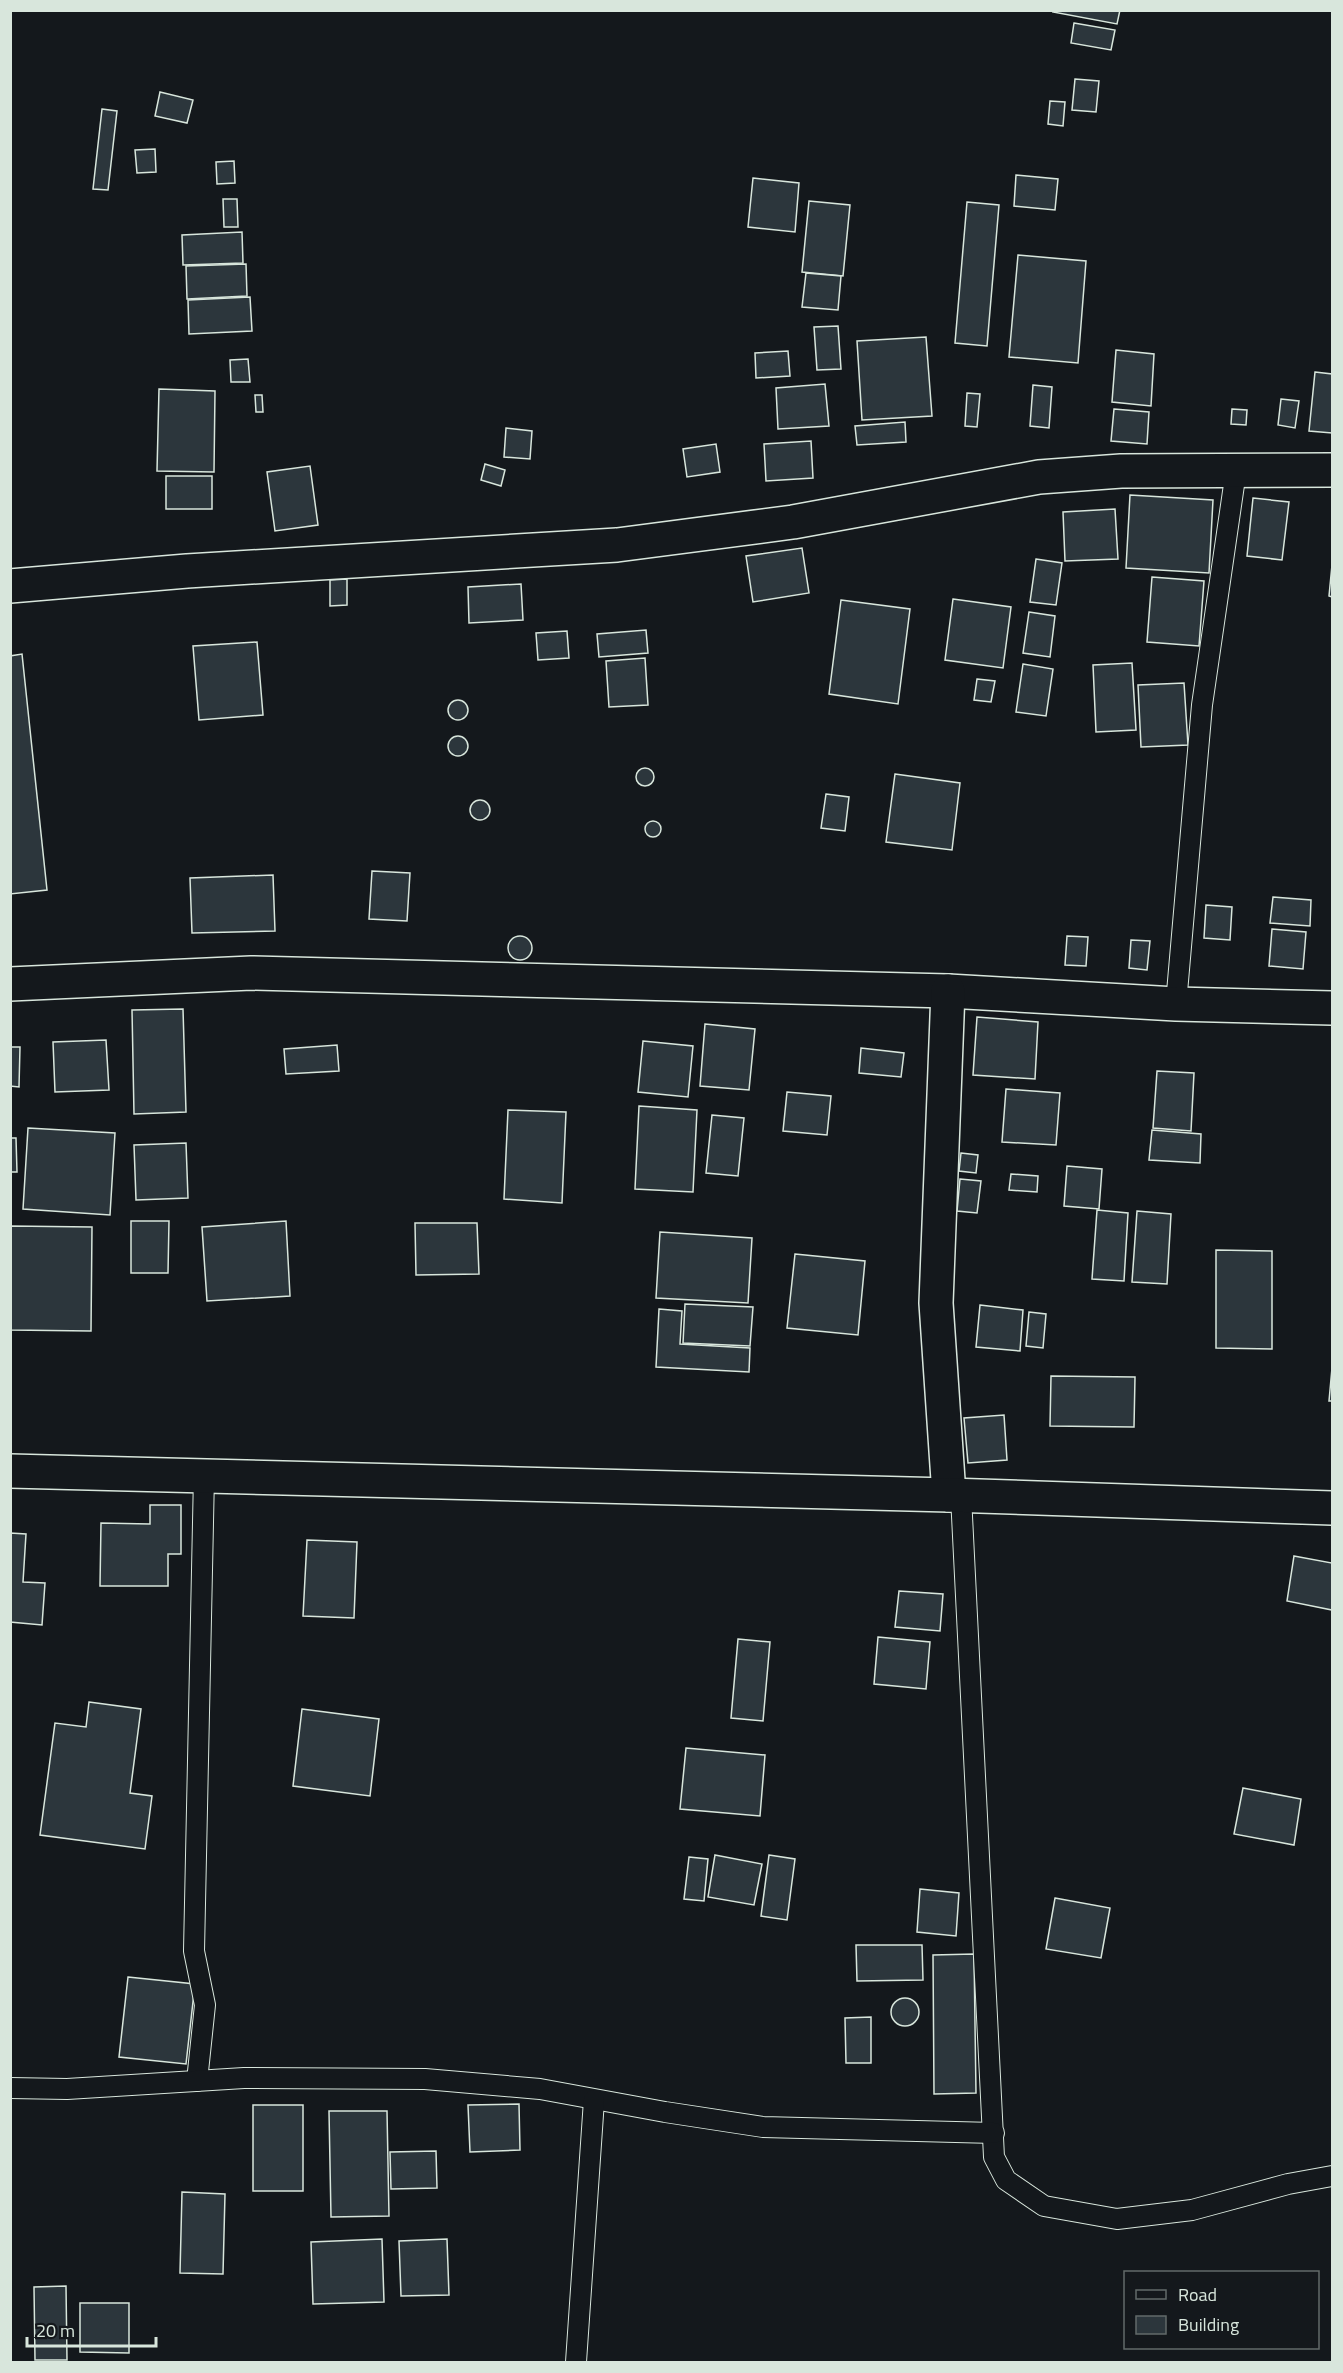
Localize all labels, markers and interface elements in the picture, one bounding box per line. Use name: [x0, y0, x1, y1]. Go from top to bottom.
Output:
legend: [1124, 2271, 1319, 2349]
text: Road: [1178, 2281, 1217, 2308]
scale bar: [27, 2310, 156, 2348]
text: Building: [1178, 2311, 1239, 2338]
text: 20 m: [36, 2317, 75, 2344]

